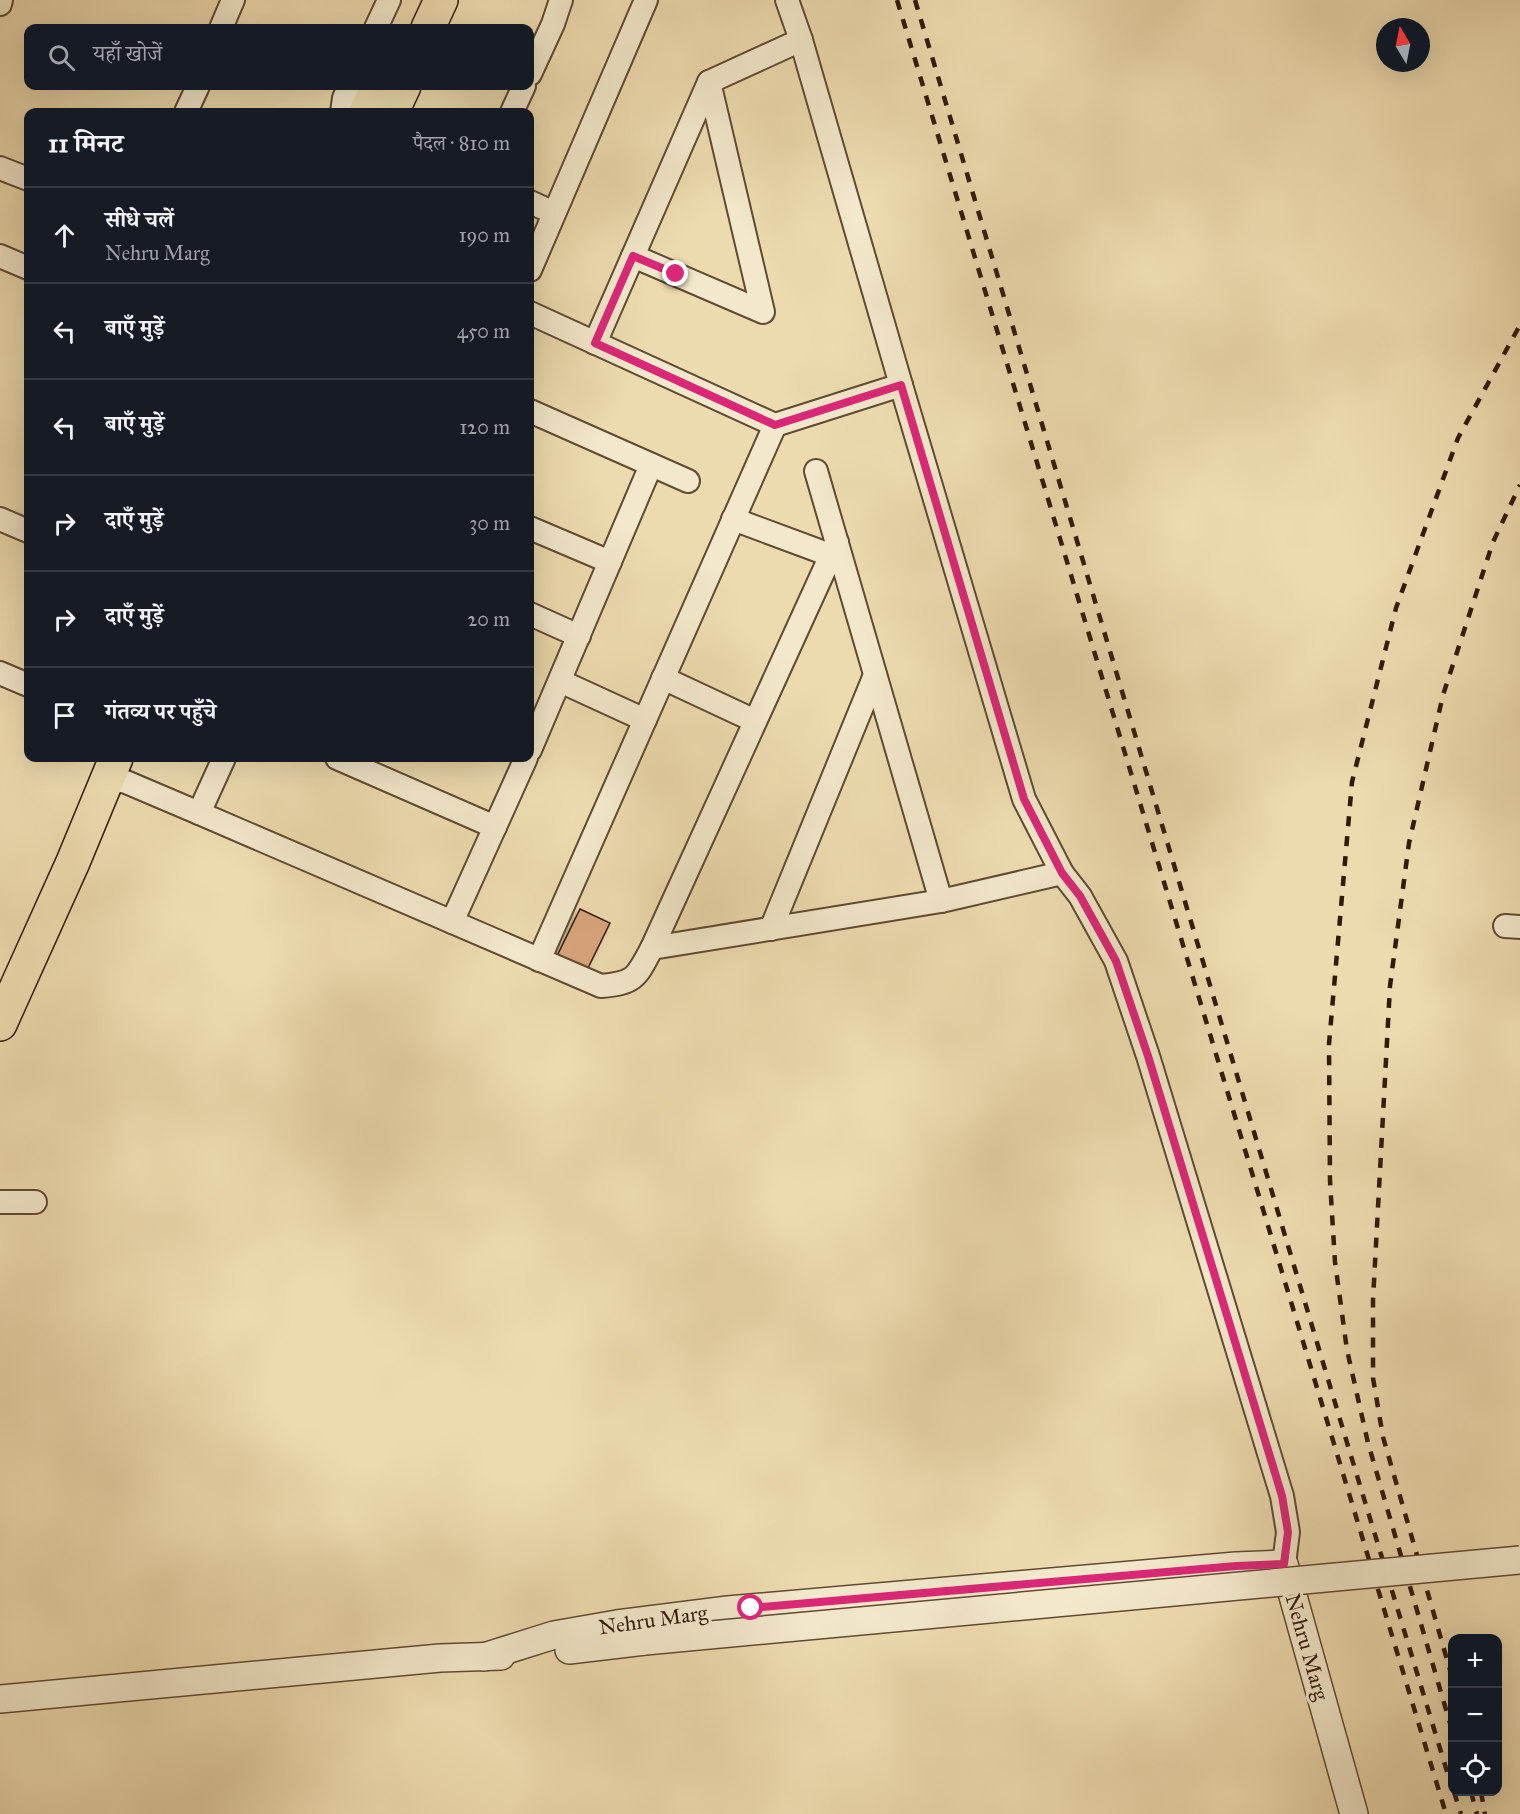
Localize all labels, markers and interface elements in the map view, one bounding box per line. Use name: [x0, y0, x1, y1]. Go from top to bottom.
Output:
north arrow: [1376, 18, 1430, 72]
search box: [24, 24, 534, 90]
text: यहाँ खोजें: [93, 40, 162, 67]
icon: search: [45, 41, 78, 74]
text: 11 मिनट: [48, 127, 123, 159]
text: पैदल · 810 m: [413, 131, 510, 155]
text: सीधे चलें: [105, 206, 174, 233]
icon: ahead: [48, 219, 81, 252]
text: 190 m: [459, 223, 510, 247]
text: Nehru Marg: [105, 241, 209, 265]
route end: [662, 260, 688, 286]
text: बाएँ मुड़ें: [105, 314, 164, 341]
icon: left: [48, 315, 81, 348]
text: 450 m: [457, 319, 510, 343]
text: बाएँ मुड़ें: [105, 410, 164, 437]
icon: left: [48, 411, 81, 444]
text: 120 m: [459, 415, 510, 439]
text: दाएँ मुड़ें: [105, 506, 164, 533]
icon: right: [48, 507, 81, 540]
text: 30 m: [469, 511, 510, 535]
text: दाएँ मुड़ें: [105, 602, 164, 629]
icon: right: [48, 603, 81, 636]
text: 20 m: [467, 607, 510, 631]
text: गंतव्य पर पहुँचे: [105, 698, 216, 725]
icon: arrive: [48, 699, 81, 732]
street label: Nehru Marg: [1279, 1591, 1335, 1704]
route start: [737, 1594, 763, 1620]
street label: Nehru Marg: [597, 1599, 709, 1641]
map controls: [1448, 1634, 1502, 1796]
button: +: [1448, 1634, 1502, 1688]
button: −: [1448, 1688, 1502, 1742]
button: locate: [1448, 1742, 1502, 1796]

